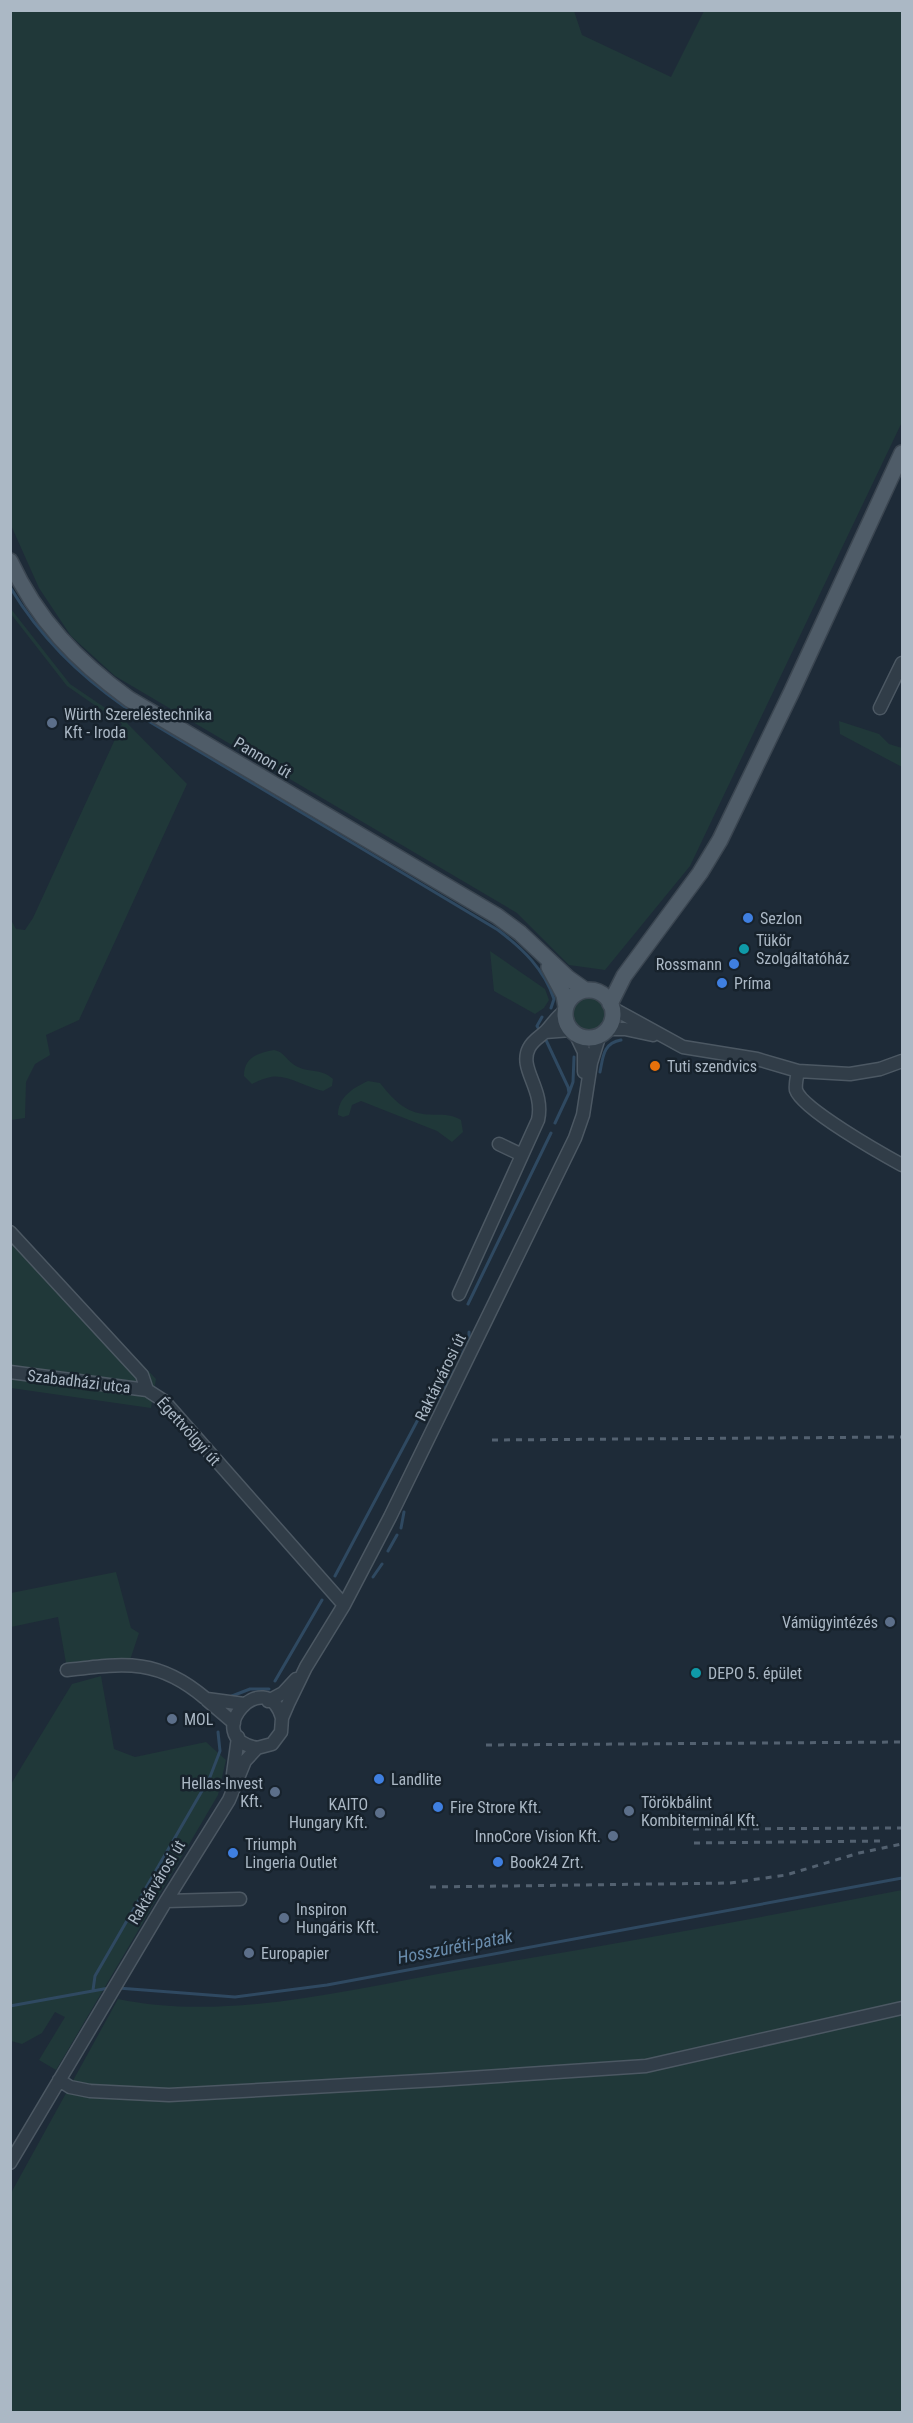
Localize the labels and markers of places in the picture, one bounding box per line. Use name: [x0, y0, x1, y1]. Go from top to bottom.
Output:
place label: Würth Szereléstechnika Kft - Iroda: [64, 705, 212, 742]
marker: Würth Szereléstechnika Kft - Iroda: [45, 716, 59, 730]
place label: Sezlon: [760, 909, 802, 928]
marker: Sezlon: [741, 911, 755, 925]
place label: Tükör Szolgáltatóház: [756, 931, 850, 968]
marker: Tükör Szolgáltatóház: [737, 942, 751, 956]
place label: Rossmann: [656, 955, 722, 974]
marker: Rossmann: [727, 957, 741, 971]
place label: Príma: [734, 974, 771, 993]
marker: Príma: [715, 976, 729, 990]
place label: Tuti szendvics: [667, 1057, 757, 1076]
marker: Tuti szendvics: [648, 1059, 662, 1073]
place label: Vámügyintézés: [782, 1613, 878, 1632]
marker: Vámügyintézés: [883, 1615, 897, 1629]
place label: DEPO 5. épület: [708, 1664, 802, 1683]
marker: DEPO 5. épület: [689, 1666, 703, 1680]
place label: MOL: [184, 1710, 214, 1729]
marker: MOL: [165, 1712, 179, 1726]
place label: Landlite: [391, 1770, 442, 1789]
marker: Landlite: [372, 1772, 386, 1786]
place label: Hellas-Invest Kft.: [181, 1774, 263, 1811]
marker: Hellas-Invest Kft.: [268, 1785, 282, 1799]
place label: Törökbálint Kombiterminál Kft.: [641, 1793, 759, 1830]
place label: KAITO Hungary Kft.: [289, 1795, 368, 1832]
place label: Fire Strore Kft.: [450, 1798, 542, 1817]
marker: Fire Strore Kft.: [431, 1800, 445, 1814]
marker: Törökbálint Kombiterminál Kft.: [622, 1804, 636, 1818]
marker: KAITO Hungary Kft.: [373, 1806, 387, 1820]
place label: InnoCore Vision Kft.: [475, 1827, 601, 1846]
marker: InnoCore Vision Kft.: [606, 1829, 620, 1843]
place label: Triumph Lingeria Outlet: [245, 1835, 338, 1872]
marker: Triumph Lingeria Outlet: [226, 1846, 240, 1860]
place label: Book24 Zrt.: [510, 1853, 584, 1872]
marker: Book24 Zrt.: [491, 1855, 505, 1869]
place label: Inspiron Hungáris Kft.: [296, 1900, 379, 1937]
marker: Inspiron Hungáris Kft.: [277, 1911, 291, 1925]
place label: Europapier: [261, 1944, 329, 1963]
marker: Europapier: [242, 1946, 256, 1960]

